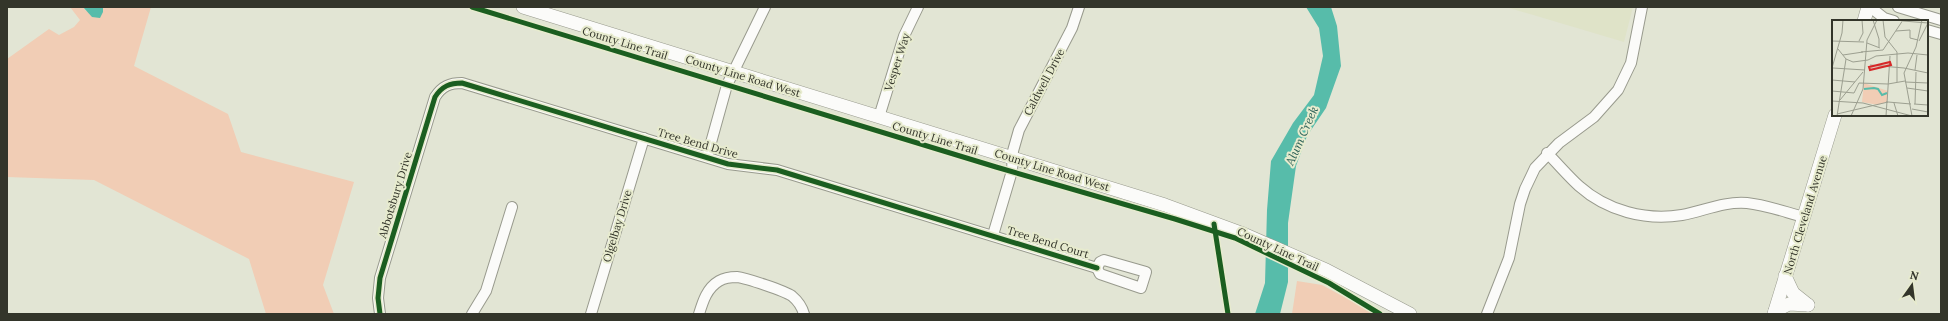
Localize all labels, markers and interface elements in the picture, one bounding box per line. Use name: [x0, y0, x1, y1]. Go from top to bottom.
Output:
inset map: [1832, 20, 1928, 116]
street label: County Line Trail: [581, 23, 669, 63]
street label: Vesper Way: [881, 31, 913, 94]
street label: Caldwell Drive: [1020, 46, 1068, 118]
street label: County Line Road West: [684, 52, 803, 100]
water label: Alum Creek: [1281, 104, 1321, 168]
street label: County Line Trail: [891, 118, 979, 158]
street label: Tree Bend Drive: [656, 125, 740, 161]
street label: County Line Road West: [993, 146, 1112, 194]
street label: Abbotsbury Drive: [375, 150, 415, 241]
street label: North Cleveland Avenue: [1780, 154, 1830, 276]
street label: Olgelbay Drive: [599, 188, 635, 264]
street label: Tree Bend Court: [1005, 223, 1091, 261]
street label: County Line Trail: [1235, 224, 1321, 274]
north arrow: [1892, 265, 1932, 305]
text: N: [1909, 267, 1921, 283]

